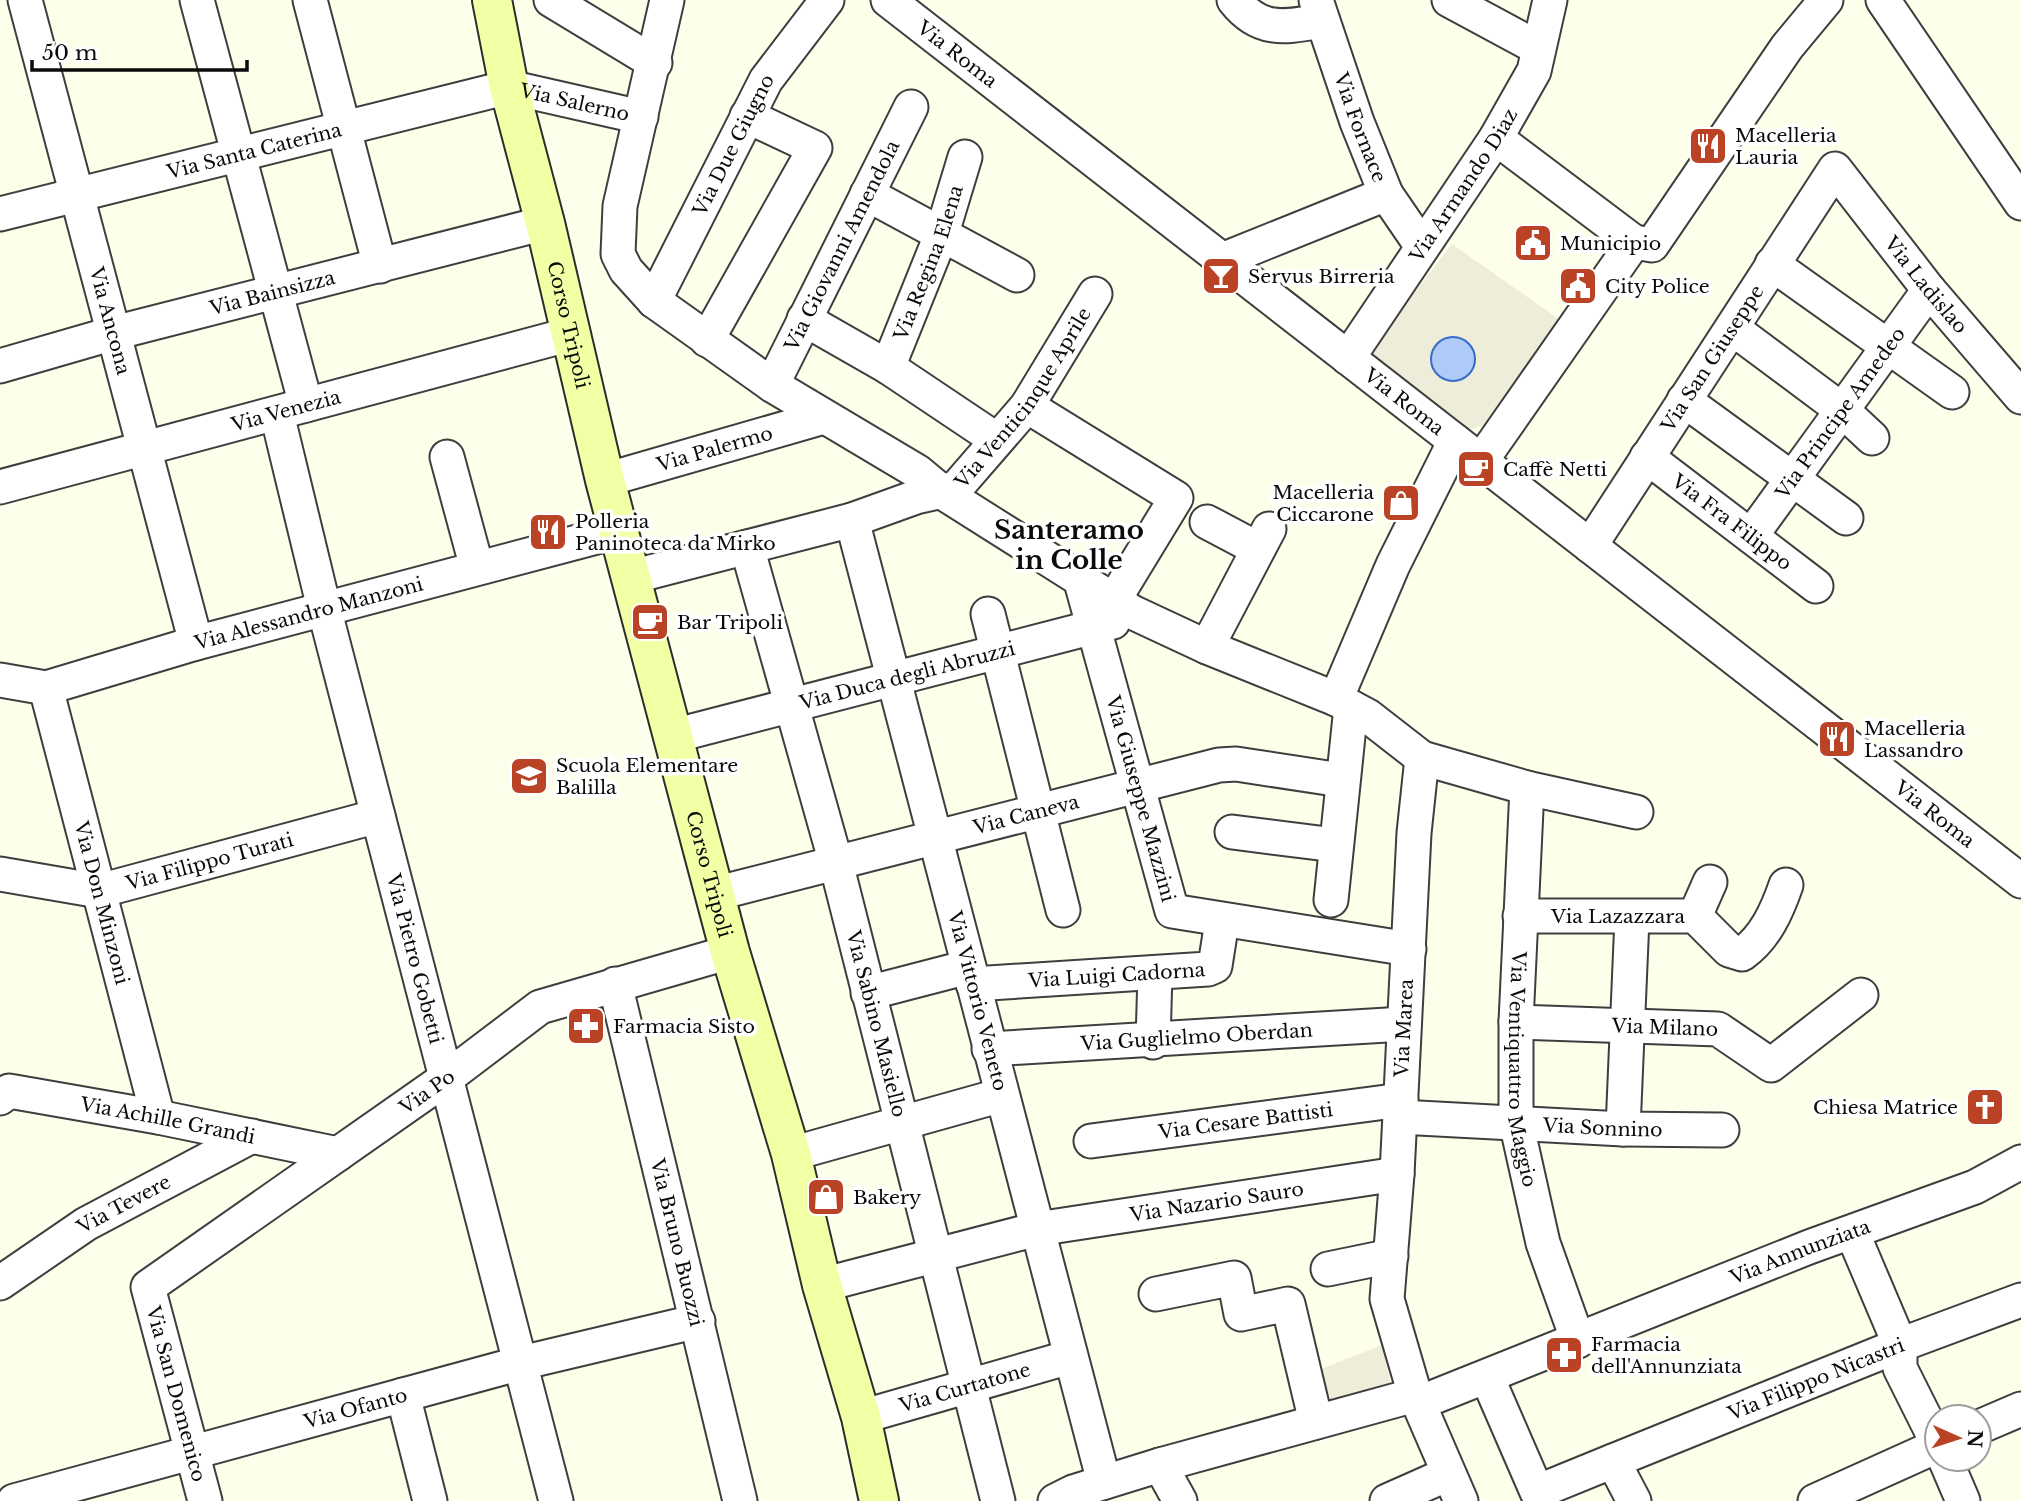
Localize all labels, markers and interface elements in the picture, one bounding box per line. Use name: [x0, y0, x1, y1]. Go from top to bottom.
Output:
street label: Via Roma: [912, 15, 1002, 93]
scale bar: [32, 28, 247, 72]
text: 50 m: [42, 40, 98, 66]
street label: Via Fornace: [1329, 69, 1392, 186]
street label: Via Due Giugno: [687, 70, 779, 220]
street label: Via Salerno: [517, 78, 632, 126]
street label: Via Armando Diaz: [1404, 104, 1522, 267]
street label: Via Santa Caterina: [164, 118, 344, 184]
place label: Macelleria Lauria: [1735, 124, 1837, 169]
restaurant icon: Macelleria Lauria: [1687, 125, 1729, 167]
street label: Via Giovanni Amendola: [779, 136, 904, 355]
street label: Via Regina Elena: [888, 182, 967, 344]
public building icon: Municipio: [1512, 222, 1554, 264]
street label: Via Ladislao: [1879, 231, 1973, 338]
place label: Municipio: [1560, 232, 1661, 255]
bar icon: Servus Birreria: [1200, 255, 1242, 297]
street label: Corso Tripoli: [543, 259, 595, 391]
street label: Via Ancona: [85, 264, 136, 378]
street label: Via Bainsizza: [206, 265, 338, 320]
place label: Servus Birreria: [1248, 265, 1395, 288]
public building icon: City Police: [1557, 265, 1599, 307]
place label: City Police: [1605, 275, 1710, 298]
street label: Via San Giuseppe: [1655, 281, 1768, 437]
street label: Via Venticinque Aprile: [949, 303, 1096, 493]
street label: Via Principe Amedeo: [1770, 323, 1910, 504]
street label: Via Roma: [1359, 363, 1449, 440]
street label: Via Venezia: [228, 385, 343, 436]
street label: Via Palermo: [653, 421, 775, 476]
cafe icon: Caffè Netti: [1455, 448, 1497, 490]
place label: Caffè Netti: [1503, 458, 1608, 481]
street label: Via Fra Filippo: [1667, 468, 1796, 575]
place label: Macelleria Ciccarone: [1272, 481, 1374, 526]
shop icon: Macelleria Ciccarone: [1380, 482, 1422, 524]
place label: Polleria Paninoteca da Mirko: [575, 510, 776, 555]
restaurant icon: Polleria Paninoteca da Mirko: [527, 511, 569, 553]
district label: Santeramo in Colle: [994, 514, 1144, 576]
street label: Via Alessandro Manzoni: [191, 572, 426, 655]
cafe icon: Bar Tripoli: [629, 601, 671, 643]
place label: Bar Tripoli: [677, 611, 783, 634]
street label: Via Duca degli Abruzzi: [796, 636, 1018, 714]
street label: Via Giuseppe Mazzini: [1101, 692, 1181, 905]
place label: Macelleria Lassandro: [1864, 717, 1966, 762]
restaurant icon: Macelleria Lassandro: [1816, 718, 1858, 760]
place label: Scuola Elementare Balilla: [556, 754, 738, 799]
school or university icon: Scuola Elementare Balilla: [508, 755, 550, 797]
street label: Via Roma: [1889, 775, 1980, 853]
street label: Via Caneva: [970, 790, 1082, 839]
street label: Corso Tripoli: [682, 808, 737, 941]
street label: Via Don Minzoni: [70, 818, 135, 987]
street label: Via Filippo Turati: [123, 828, 296, 895]
street label: Via Pietro Gobetti: [382, 870, 448, 1047]
street label: Via Lazazzara: [1550, 905, 1685, 928]
street label: Via Vittorio Veneto: [943, 908, 1012, 1093]
street label: Via Sabino Masiello: [842, 927, 912, 1119]
street label: Via Ventiquattro Maggio: [1503, 950, 1542, 1189]
street label: Via Luigi Cadorna: [1027, 958, 1206, 992]
street label: Via Marea: [1390, 978, 1418, 1079]
pharmacy icon: Farmacia Sisto: [565, 1005, 607, 1047]
street label: Via Milano: [1610, 1014, 1719, 1040]
place label: Farmacia Sisto: [613, 1015, 755, 1038]
street label: Via Guglielmo Oberdan: [1079, 1018, 1313, 1055]
street label: Via Po: [394, 1064, 459, 1119]
church icon: Chiesa Matrice: [1964, 1086, 2006, 1128]
street label: Via Achille Grandi: [78, 1092, 258, 1148]
place label: Chiesa Matrice: [1813, 1096, 1958, 1119]
street label: Via Cesare Battisti: [1156, 1098, 1335, 1144]
street label: Via Sonnino: [1541, 1113, 1663, 1141]
street label: Via Bruno Buozzi: [646, 1155, 709, 1329]
street label: Via Tevere: [72, 1170, 174, 1239]
shop icon: Bakery: [805, 1176, 847, 1218]
street label: Via Nazario Sauro: [1127, 1177, 1305, 1226]
place label: Bakery: [853, 1186, 921, 1209]
street label: Via Annunziata: [1726, 1214, 1874, 1289]
street label: Via San Domenico: [141, 1303, 211, 1484]
place label: Farmacia dell'Annunziata: [1591, 1333, 1742, 1378]
street label: Via Filippo Nicastri: [1724, 1333, 1908, 1425]
pharmacy icon: Farmacia dell'Annunziata: [1543, 1334, 1585, 1376]
street label: Via Curtatone: [896, 1357, 1033, 1417]
street label: Via Ofanto: [300, 1383, 410, 1433]
north arrow: [1923, 1403, 1993, 1473]
text: N: [1963, 1429, 1986, 1449]

